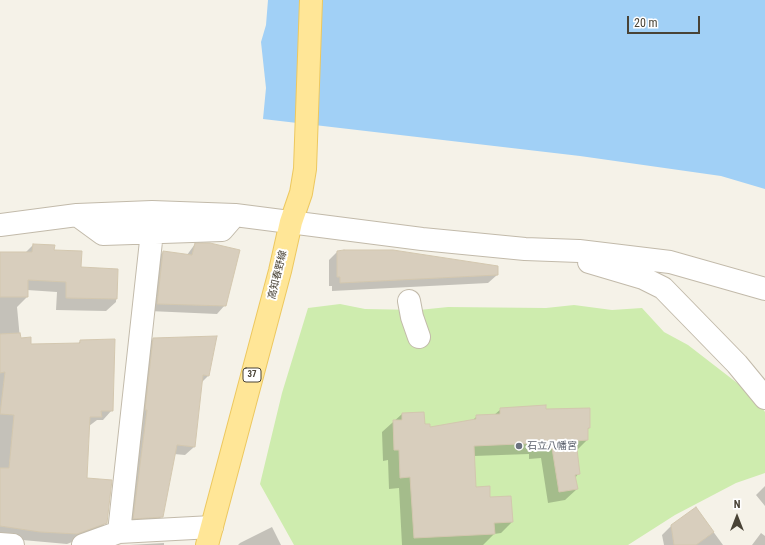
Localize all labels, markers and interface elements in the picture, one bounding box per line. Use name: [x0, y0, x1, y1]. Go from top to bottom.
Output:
scale bar: [629, 8, 702, 34]
text: 20 m: [634, 16, 658, 30]
street label: 高知春野線: [266, 249, 290, 301]
road number: 37: [243, 368, 261, 382]
place label: 石立八幡宮: [527, 440, 577, 452]
marker: 石立八幡宮: [514, 441, 524, 451]
north arrow: [717, 497, 757, 537]
text: N: [734, 498, 740, 511]

